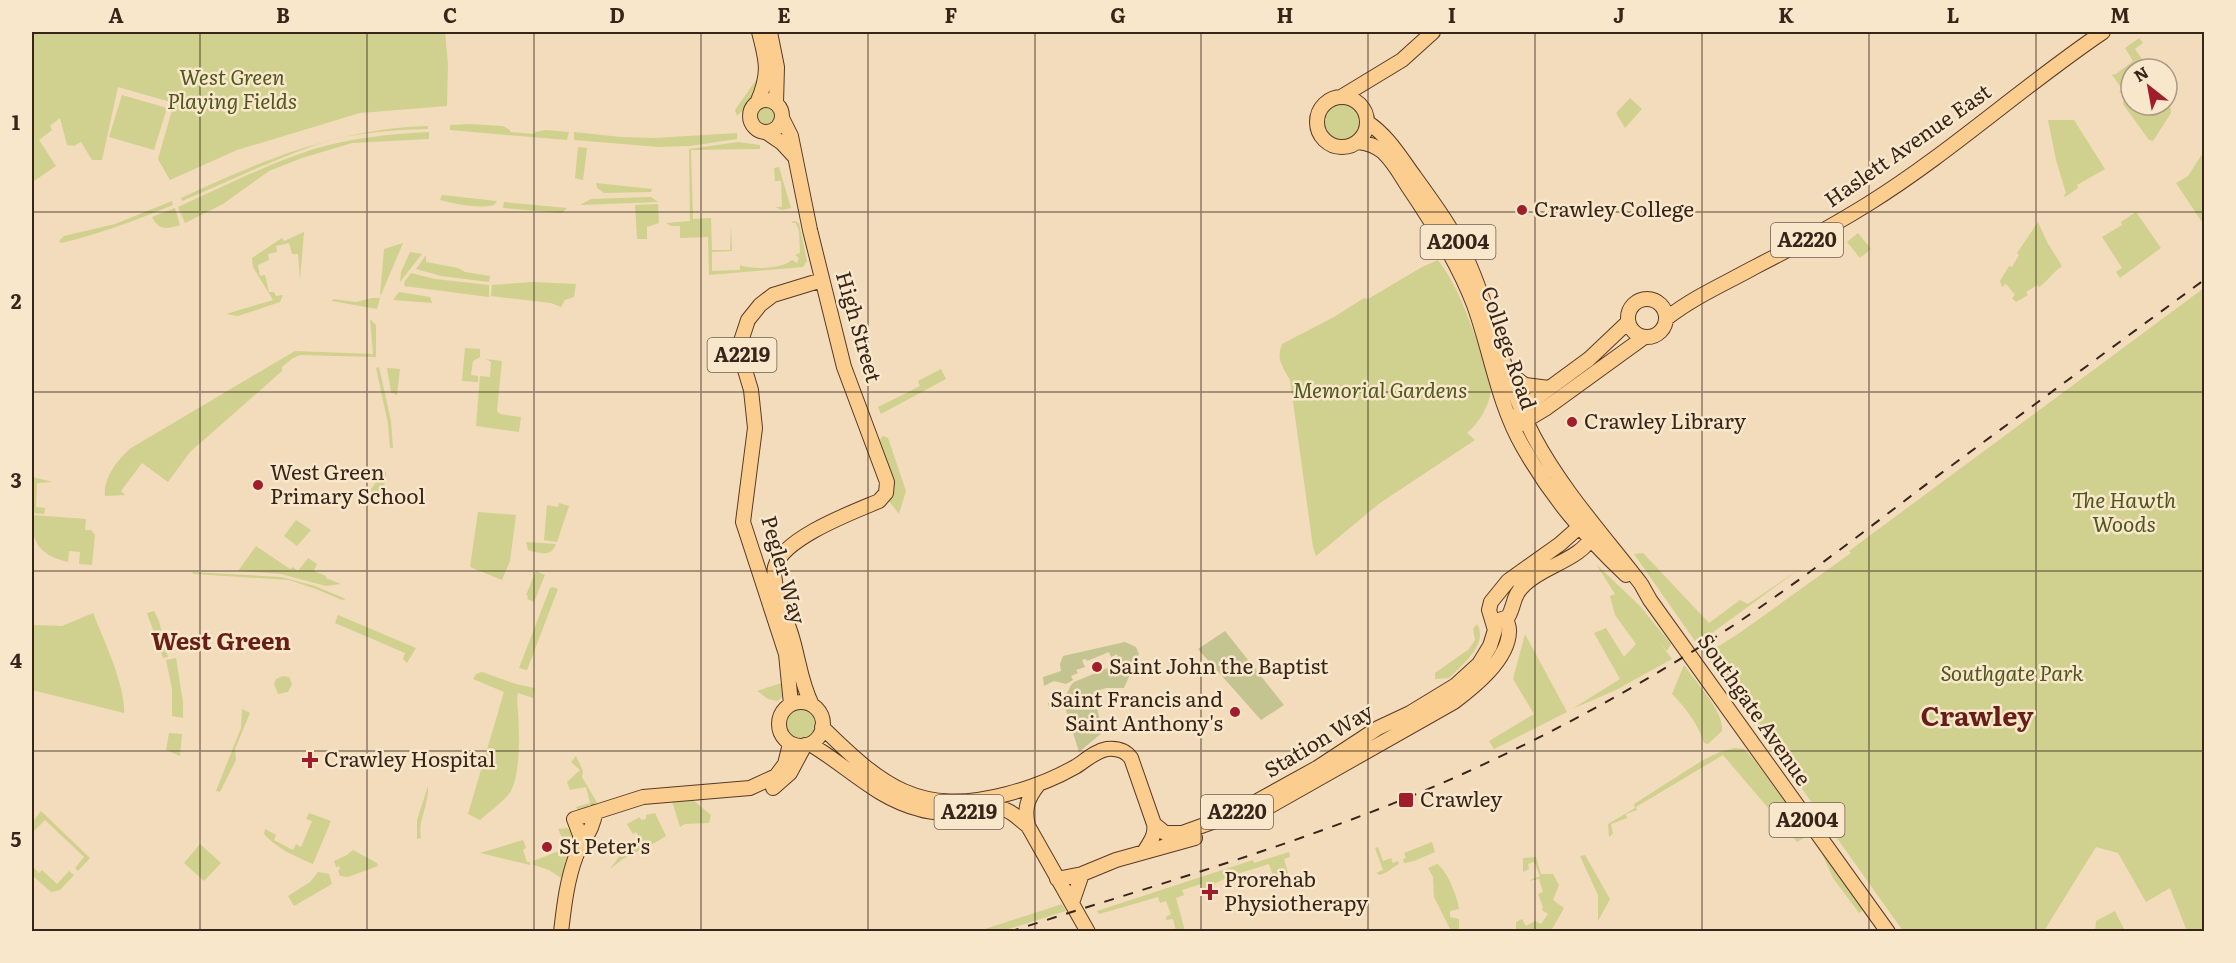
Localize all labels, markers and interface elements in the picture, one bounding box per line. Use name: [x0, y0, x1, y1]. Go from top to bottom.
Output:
text: A: [108, 0, 124, 29]
text: B: [276, 0, 290, 29]
text: C: [443, 0, 457, 29]
text: D: [609, 0, 625, 29]
text: E: [777, 0, 791, 29]
text: F: [945, 0, 958, 29]
text: G: [1110, 0, 1126, 29]
text: H: [1277, 0, 1293, 29]
text: I: [1448, 0, 1456, 29]
text: J: [1613, 0, 1625, 29]
text: K: [1778, 0, 1794, 29]
text: L: [1947, 0, 1960, 29]
text: M: [2110, 0, 2130, 29]
north arrow: [2119, 57, 2179, 117]
park label: West Green Playing Fields: [167, 60, 297, 115]
text: N: [2129, 60, 2153, 87]
street label: Haslett Avenue East: [1817, 74, 1997, 213]
text: 1: [12, 106, 20, 136]
place label: Crawley College: [1534, 192, 1694, 223]
marker: Crawley College: [1515, 203, 1529, 217]
road number: A2220: [1771, 223, 1843, 257]
road number: A2004: [1420, 225, 1496, 259]
street label: High Street: [830, 267, 891, 386]
street label: College Road: [1475, 281, 1546, 413]
text: 2: [11, 285, 22, 315]
road number: A2219: [708, 338, 777, 372]
park label: Memorial Gardens: [1293, 373, 1467, 404]
place label: Crawley Library: [1584, 404, 1747, 435]
marker: Crawley Library: [1565, 415, 1579, 429]
place label: West Green Primary School: [270, 455, 425, 510]
text: 3: [10, 464, 22, 494]
marker: West Green Primary School: [251, 478, 265, 492]
park label: The Hawth Woods: [2072, 483, 2177, 538]
street label: Pegler Way: [755, 511, 816, 628]
district label: West Green: [151, 622, 291, 657]
street label: Southgate Avenue: [1692, 626, 1820, 791]
text: 4: [10, 644, 22, 674]
place label: Saint John the Baptist: [1109, 649, 1329, 680]
park label: Southgate Park: [1940, 656, 2084, 687]
marker: Saint John the Baptist: [1090, 660, 1104, 674]
place label: Saint Francis and Saint Anthony's: [1050, 682, 1223, 737]
street label: Station Way: [1257, 694, 1379, 784]
district label: Crawley: [1921, 694, 2034, 734]
marker: Saint Francis and Saint Anthony's: [1228, 705, 1242, 719]
place label: Crawley Hospital: [324, 742, 495, 773]
marker: Crawley Hospital: [301, 751, 319, 769]
place label: Crawley: [1420, 782, 1503, 813]
marker: Crawley: [1397, 791, 1415, 809]
road number: A2219: [934, 795, 1004, 829]
road number: A2220: [1201, 795, 1273, 829]
road number: A2004: [1770, 803, 1844, 837]
text: 5: [11, 823, 22, 853]
place label: St Peter's: [559, 829, 650, 860]
marker: St Peter's: [540, 840, 554, 854]
place label: Prorehab Physiotherapy: [1224, 862, 1369, 917]
marker: Prorehab Physiotherapy: [1201, 883, 1219, 901]

